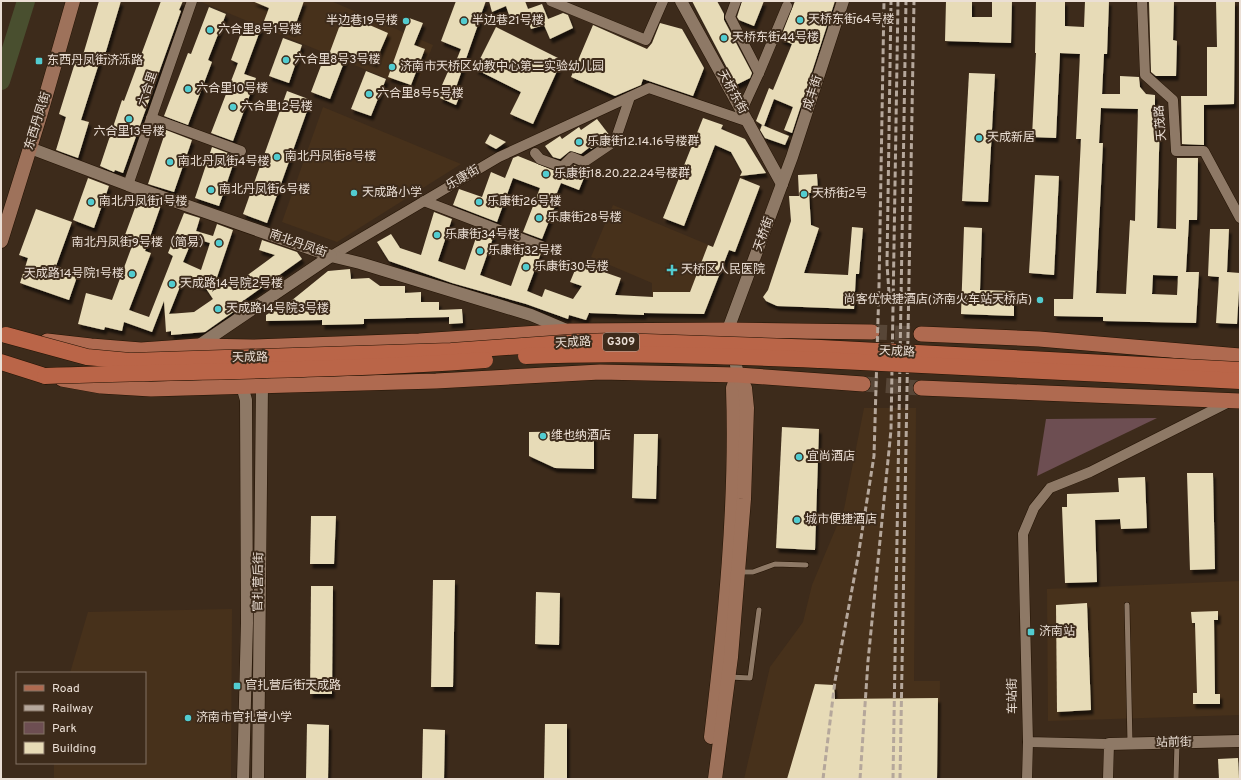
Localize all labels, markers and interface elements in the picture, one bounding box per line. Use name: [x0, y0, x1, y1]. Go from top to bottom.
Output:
place label: 天桥东街64号楼: [808, 12, 895, 28]
place label: 半边巷19号楼: [326, 13, 398, 29]
place label: 半边巷21号楼: [472, 13, 544, 29]
marker: 天桥东街64号楼: [795, 15, 805, 25]
marker: 半边巷19号楼: [401, 16, 411, 26]
marker: 半边巷21号楼: [459, 16, 469, 26]
place label: 六合里8号1号楼: [218, 22, 302, 38]
marker: 六合里8号1号楼: [205, 25, 215, 35]
place label: 天桥东街44号楼: [732, 30, 819, 46]
marker: 天桥东街44号楼: [719, 33, 729, 43]
place label: 六合里8号3号楼: [294, 52, 381, 68]
place label: 东西丹凤街济泺路: [47, 53, 143, 69]
marker: 六合里8号3号楼: [281, 55, 291, 65]
marker: 东西丹凤街济泺路: [34, 56, 44, 66]
place label: 济南市天桥区幼教中心第二实验幼儿园: [400, 59, 604, 75]
marker: 济南市天桥区幼教中心第二实验幼儿园: [387, 62, 397, 72]
street label: 天桥东街: [713, 67, 751, 117]
street label: 六合里: [135, 69, 161, 109]
street label: 成丰街: [800, 73, 826, 113]
place label: 六合里10号楼: [196, 81, 268, 97]
marker: 六合里10号楼: [183, 84, 193, 94]
place label: 六合里8号5号楼: [377, 86, 464, 102]
marker: 六合里8号5号楼: [364, 89, 374, 99]
street label: 东西丹凤街: [22, 90, 54, 152]
place label: 六合里12号楼: [241, 99, 313, 115]
marker: 六合里12号楼: [228, 102, 238, 112]
street label: 天茂路: [1151, 104, 1171, 142]
marker: 六合里13号楼: [124, 114, 134, 124]
place label: 六合里13号楼: [93, 124, 165, 140]
place label: 天成新居: [987, 130, 1035, 146]
marker: 天成新居: [974, 133, 984, 143]
place label: 乐康街12.14.16号楼群: [587, 134, 700, 150]
marker: 乐康街12.14.16号楼群: [574, 137, 584, 147]
place label: 南北丹凤街8号楼: [285, 149, 376, 165]
marker: 南北丹凤街8号楼: [272, 152, 282, 162]
place label: 南北丹凤街4号楼: [178, 154, 269, 170]
marker: 南北丹凤街4号楼: [165, 157, 175, 167]
street label: 乐康街: [443, 162, 483, 194]
place label: 乐康街18.20.22.24号楼群: [554, 166, 690, 182]
marker: 乐康街18.20.22.24号楼群: [541, 169, 551, 179]
place label: 南北丹凤街6号楼: [219, 182, 310, 198]
marker: 南北丹凤街6号楼: [206, 185, 216, 195]
place label: 天成路小学: [362, 185, 422, 201]
place label: 天桥街2号: [812, 186, 867, 202]
marker: 天成路小学: [349, 188, 359, 198]
marker: 天桥街2号: [799, 189, 809, 199]
place label: 南北丹凤街1号楼: [99, 194, 187, 210]
place label: 乐康街26号楼: [487, 194, 562, 210]
marker: 南北丹凤街1号楼: [86, 197, 96, 207]
marker: 乐康街26号楼: [474, 197, 484, 207]
place label: 乐康街28号楼: [547, 210, 622, 226]
marker: 乐康街28号楼: [534, 213, 544, 223]
street label: 天桥街: [750, 214, 778, 254]
street label: 南北丹凤街: [267, 227, 329, 261]
place label: 乐康街34号楼: [445, 227, 520, 243]
marker: 乐康街34号楼: [432, 230, 442, 240]
place label: 南北丹凤街9号楼（简易）: [72, 235, 211, 251]
marker: 南北丹凤街9号楼（简易）: [214, 238, 224, 248]
place label: 乐康街32号楼: [488, 243, 562, 259]
marker: 乐康街32号楼: [475, 246, 485, 256]
place label: 乐康街30号楼: [534, 259, 609, 275]
marker: 乐康街30号楼: [521, 262, 531, 272]
place label: 天桥区人民医院: [681, 262, 765, 278]
marker: 天桥区人民医院: [666, 264, 678, 276]
place label: 天成路14号院1号楼: [24, 266, 124, 282]
marker: 天成路14号院1号楼: [127, 269, 137, 279]
place label: 天成路14号院2号楼: [180, 276, 283, 292]
marker: 天成路14号院2号楼: [167, 279, 177, 289]
place label: 尚客优快捷酒店(济南火车站天桥店): [844, 292, 1032, 308]
marker: 尚客优快捷酒店(济南火车站天桥店): [1035, 295, 1045, 305]
place label: 天成路14号院3号楼: [226, 301, 329, 317]
marker: 天成路14号院3号楼: [213, 304, 223, 314]
road number: G309: [603, 333, 639, 351]
street label: 天成路: [555, 334, 591, 352]
street label: 天成路: [879, 343, 915, 361]
street label: 天成路: [232, 350, 268, 366]
place label: 维也纳酒店: [551, 428, 611, 444]
marker: 维也纳酒店: [538, 431, 548, 441]
place label: 宜尚酒店: [807, 449, 855, 465]
marker: 宜尚酒店: [794, 452, 804, 462]
place label: 城市便捷酒店: [805, 512, 877, 528]
marker: 城市便捷酒店: [792, 515, 802, 525]
street label: 官扎营后街: [250, 552, 268, 612]
place label: 济南站: [1039, 624, 1075, 640]
marker: 济南站: [1026, 627, 1036, 637]
legend: [16, 672, 146, 764]
place label: 官扎营后街天成路: [245, 678, 341, 694]
street label: 车站街: [1005, 678, 1021, 714]
text: Road: [52, 681, 80, 697]
marker: 官扎营后街天成路: [232, 681, 242, 691]
text: Railway: [52, 701, 93, 717]
place label: 济南市官扎营小学: [196, 710, 292, 726]
marker: 济南市官扎营小学: [183, 713, 193, 723]
text: Park: [52, 721, 77, 737]
street label: 站前街: [1156, 735, 1192, 751]
text: Building: [52, 741, 96, 757]

